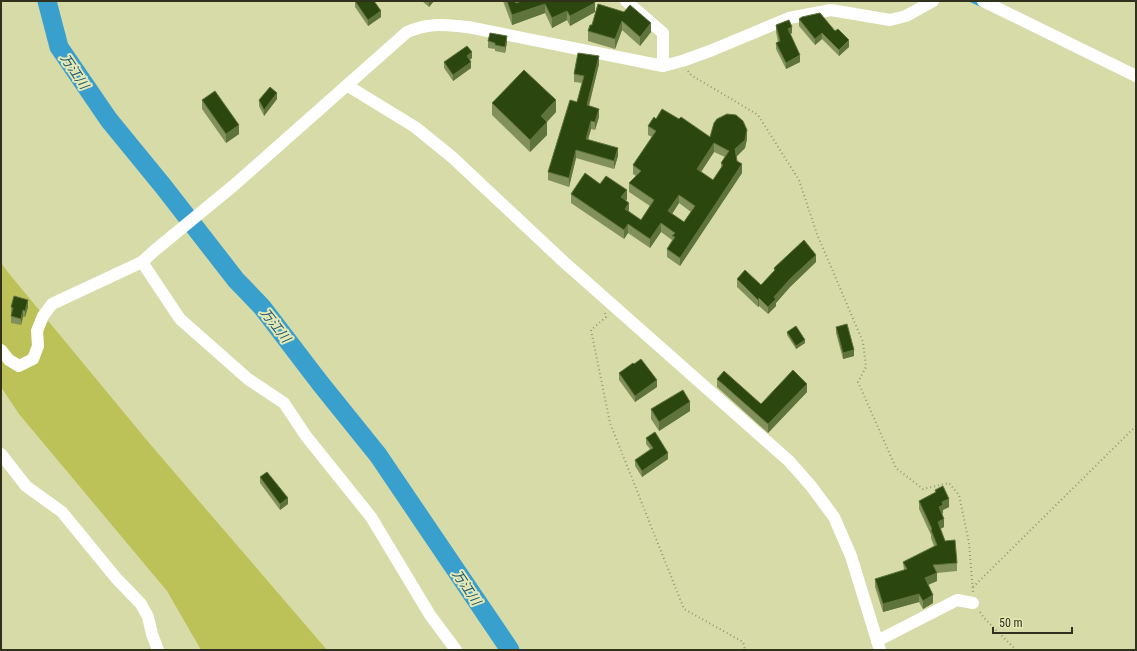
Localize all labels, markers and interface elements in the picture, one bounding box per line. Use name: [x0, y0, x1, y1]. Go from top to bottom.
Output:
water label: 万江川: [57, 51, 93, 93]
water label: 万江川: [258, 305, 295, 347]
water label: 万江川: [449, 567, 485, 609]
scale bar: [993, 609, 1072, 635]
text: 50 m: [999, 616, 1023, 630]

